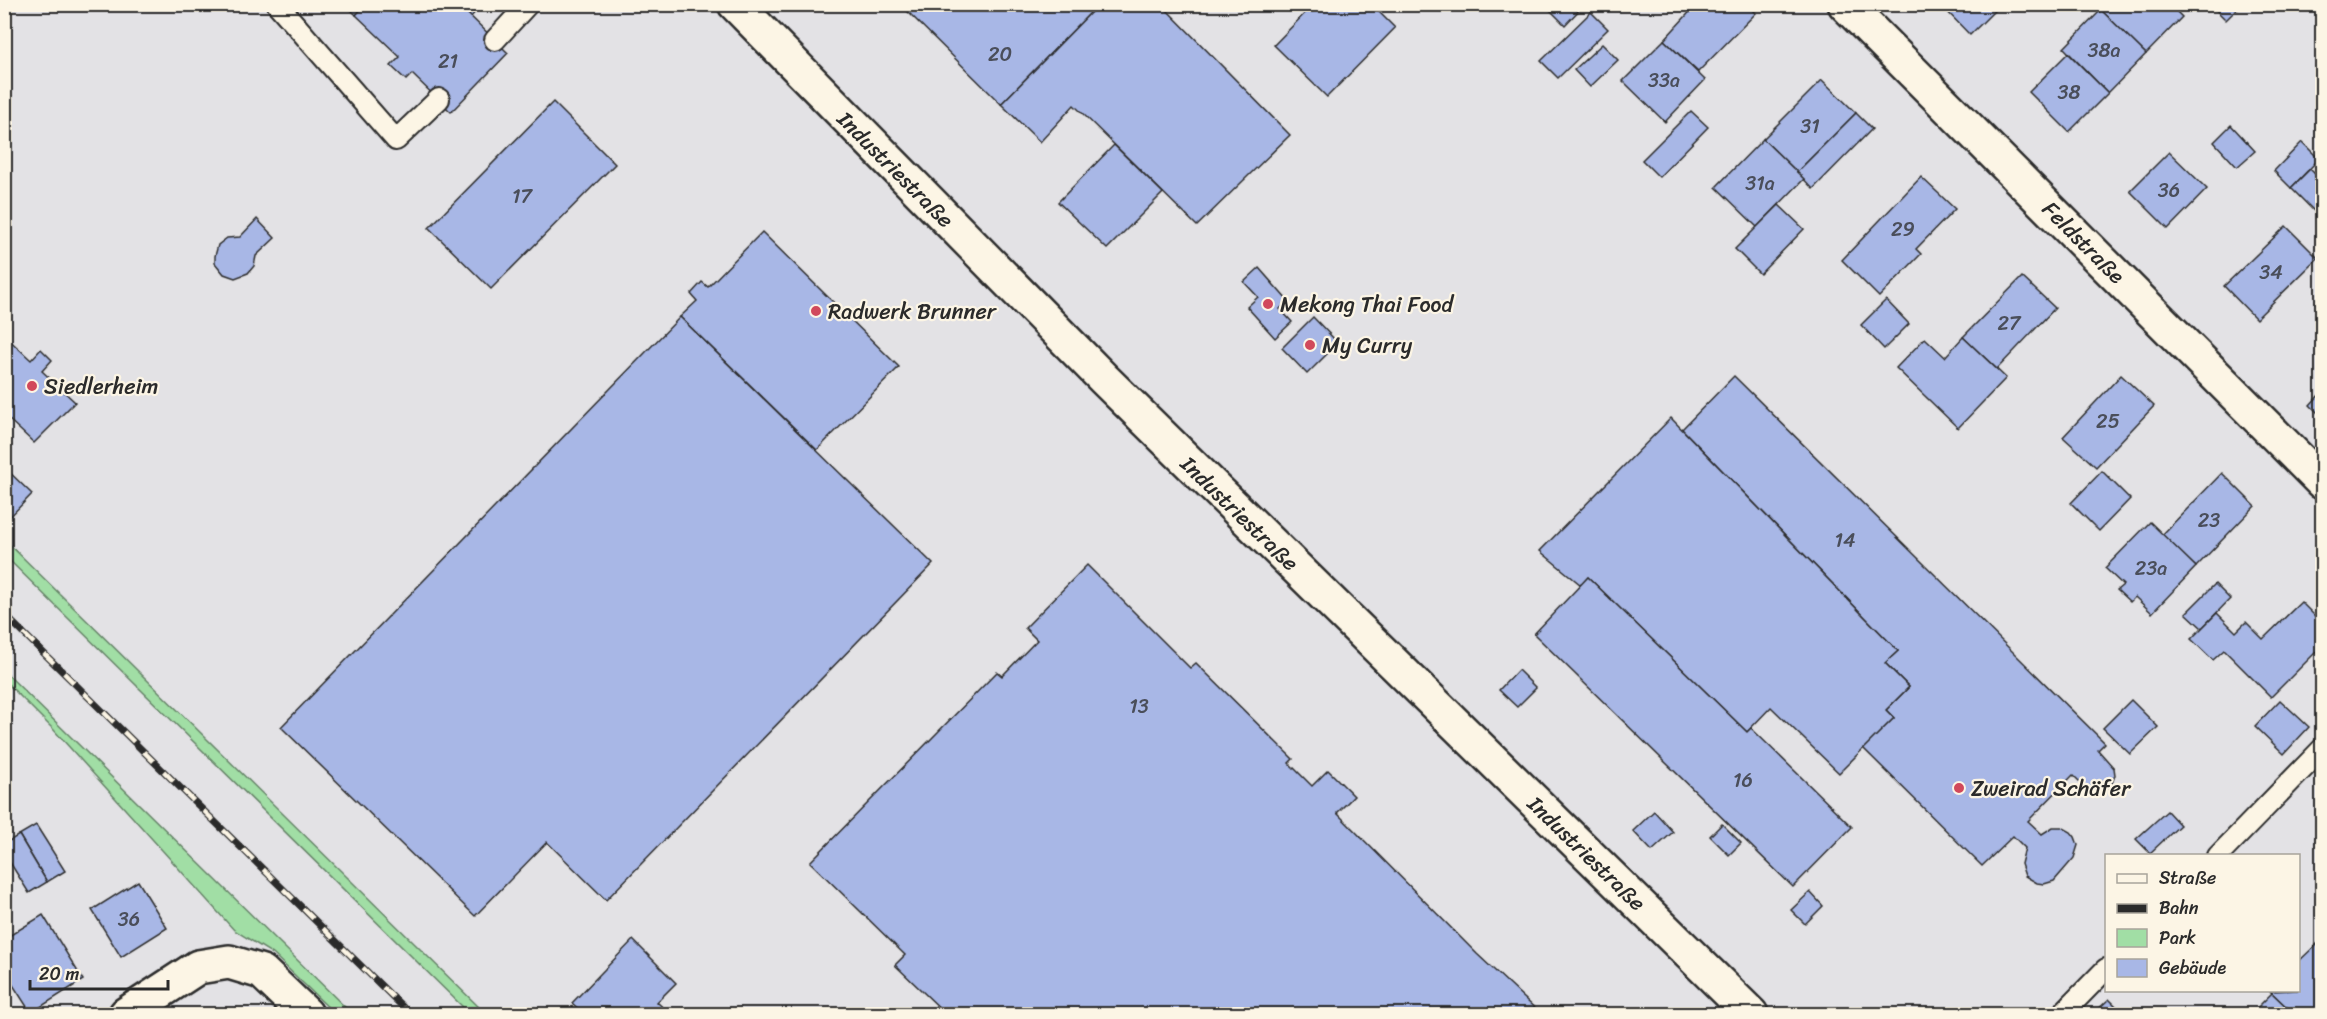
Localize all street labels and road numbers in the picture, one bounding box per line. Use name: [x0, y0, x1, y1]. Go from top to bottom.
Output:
street label: Industriestraße: [827, 101, 964, 237]
street label: Feldstraße: [2033, 191, 2135, 294]
street label: Industriestraße: [1170, 445, 1308, 581]
street label: Industriestraße: [1517, 785, 1655, 921]

